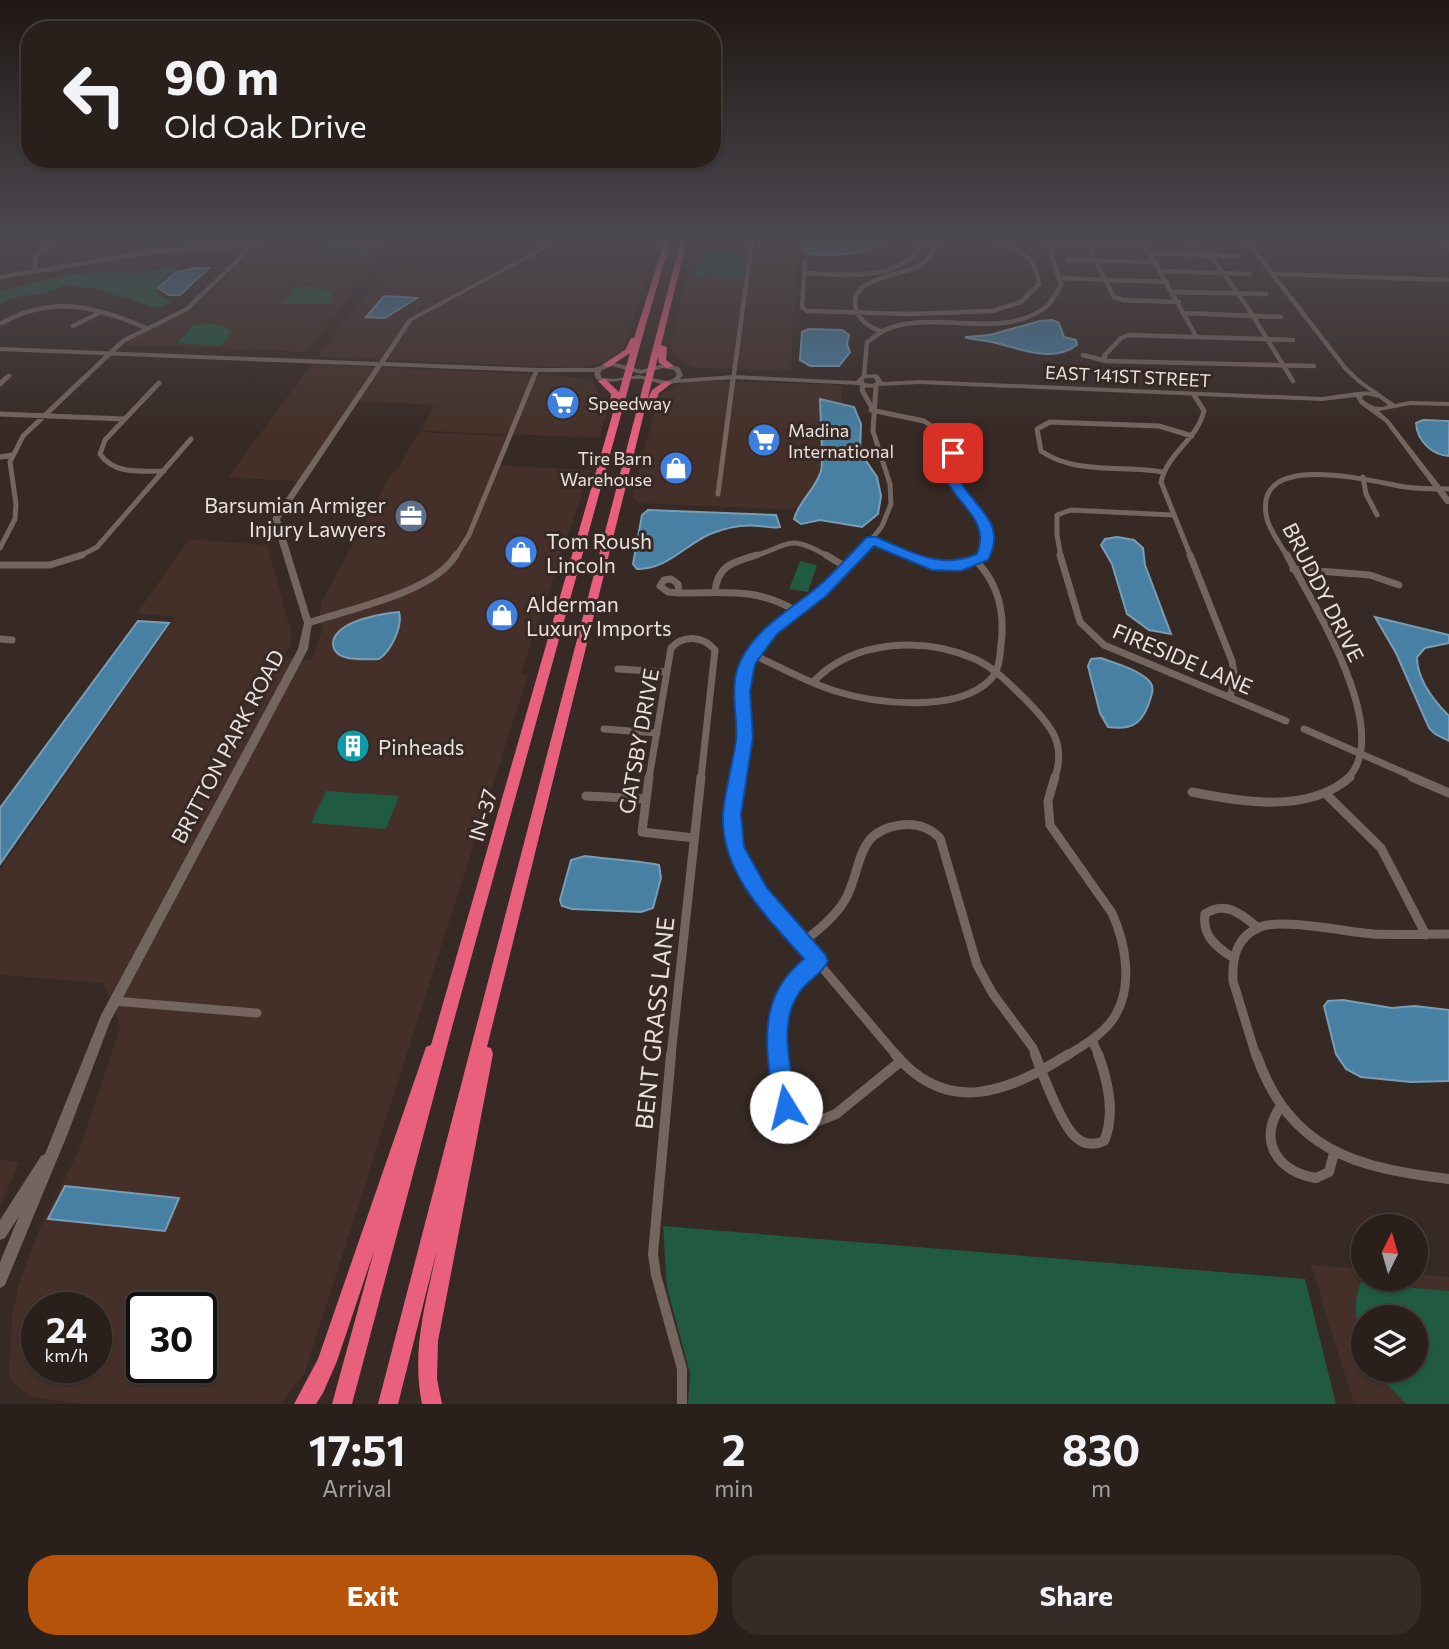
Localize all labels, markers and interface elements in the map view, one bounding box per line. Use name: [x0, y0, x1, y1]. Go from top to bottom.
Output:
text: 90 m: [164, 45, 279, 105]
icon: left: [49, 49, 140, 140]
text: Old Oak Drive: [164, 105, 367, 145]
street label: EAST 141ST STREET: [1044, 361, 1212, 391]
supermarket icon: Speedway: [544, 384, 582, 422]
place label: Speedway: [588, 392, 671, 414]
place label: Madina International: [788, 419, 894, 462]
supermarket icon: Madina International: [745, 421, 783, 459]
pin: [923, 423, 983, 483]
icon: arrive: [934, 434, 972, 472]
place label: Tire Barn Warehouse: [560, 447, 652, 490]
shop icon: Tire Barn Warehouse: [657, 449, 695, 487]
place label: Barsumian Armiger Injury Lawyers: [204, 492, 386, 541]
office icon: Barsumian Armiger Injury Lawyers: [392, 497, 430, 535]
street label: BRUDDY DRIVE: [1278, 518, 1370, 666]
place label: Tom Roush Lincoln: [546, 528, 652, 577]
shop icon: Tom Roush Lincoln: [502, 533, 540, 571]
place label: Alderman Luxury Imports: [526, 591, 672, 640]
shop icon: Alderman Luxury Imports: [483, 596, 521, 634]
street label: FIRESIDE LANE: [1109, 617, 1257, 699]
street label: BRITTON PARK ROAD: [165, 645, 289, 847]
street label: GATSBY DRIVE: [613, 666, 663, 816]
building icon: Pinheads: [334, 727, 372, 765]
place label: Pinheads: [378, 734, 464, 759]
street label: IN-37: [463, 786, 501, 844]
street label: BENT GRASS LANE: [628, 915, 680, 1131]
position arrow: [749, 1070, 823, 1144]
north arrow: [1351, 1214, 1428, 1292]
map controls: [1351, 1214, 1428, 1382]
speed limit sign: 30: [126, 1292, 217, 1383]
button: layers: [1351, 1305, 1428, 1382]
text: 24: [46, 1307, 87, 1350]
text: km/h: [45, 1344, 88, 1366]
text: 17:51: [309, 1423, 405, 1475]
text: 2: [722, 1423, 746, 1475]
text: 830: [1062, 1423, 1140, 1475]
text: Arrival: [322, 1474, 392, 1502]
text: min: [714, 1474, 753, 1502]
text: m: [1091, 1474, 1111, 1502]
button: Exit: [28, 1555, 718, 1635]
button: Share: [732, 1555, 1421, 1635]

